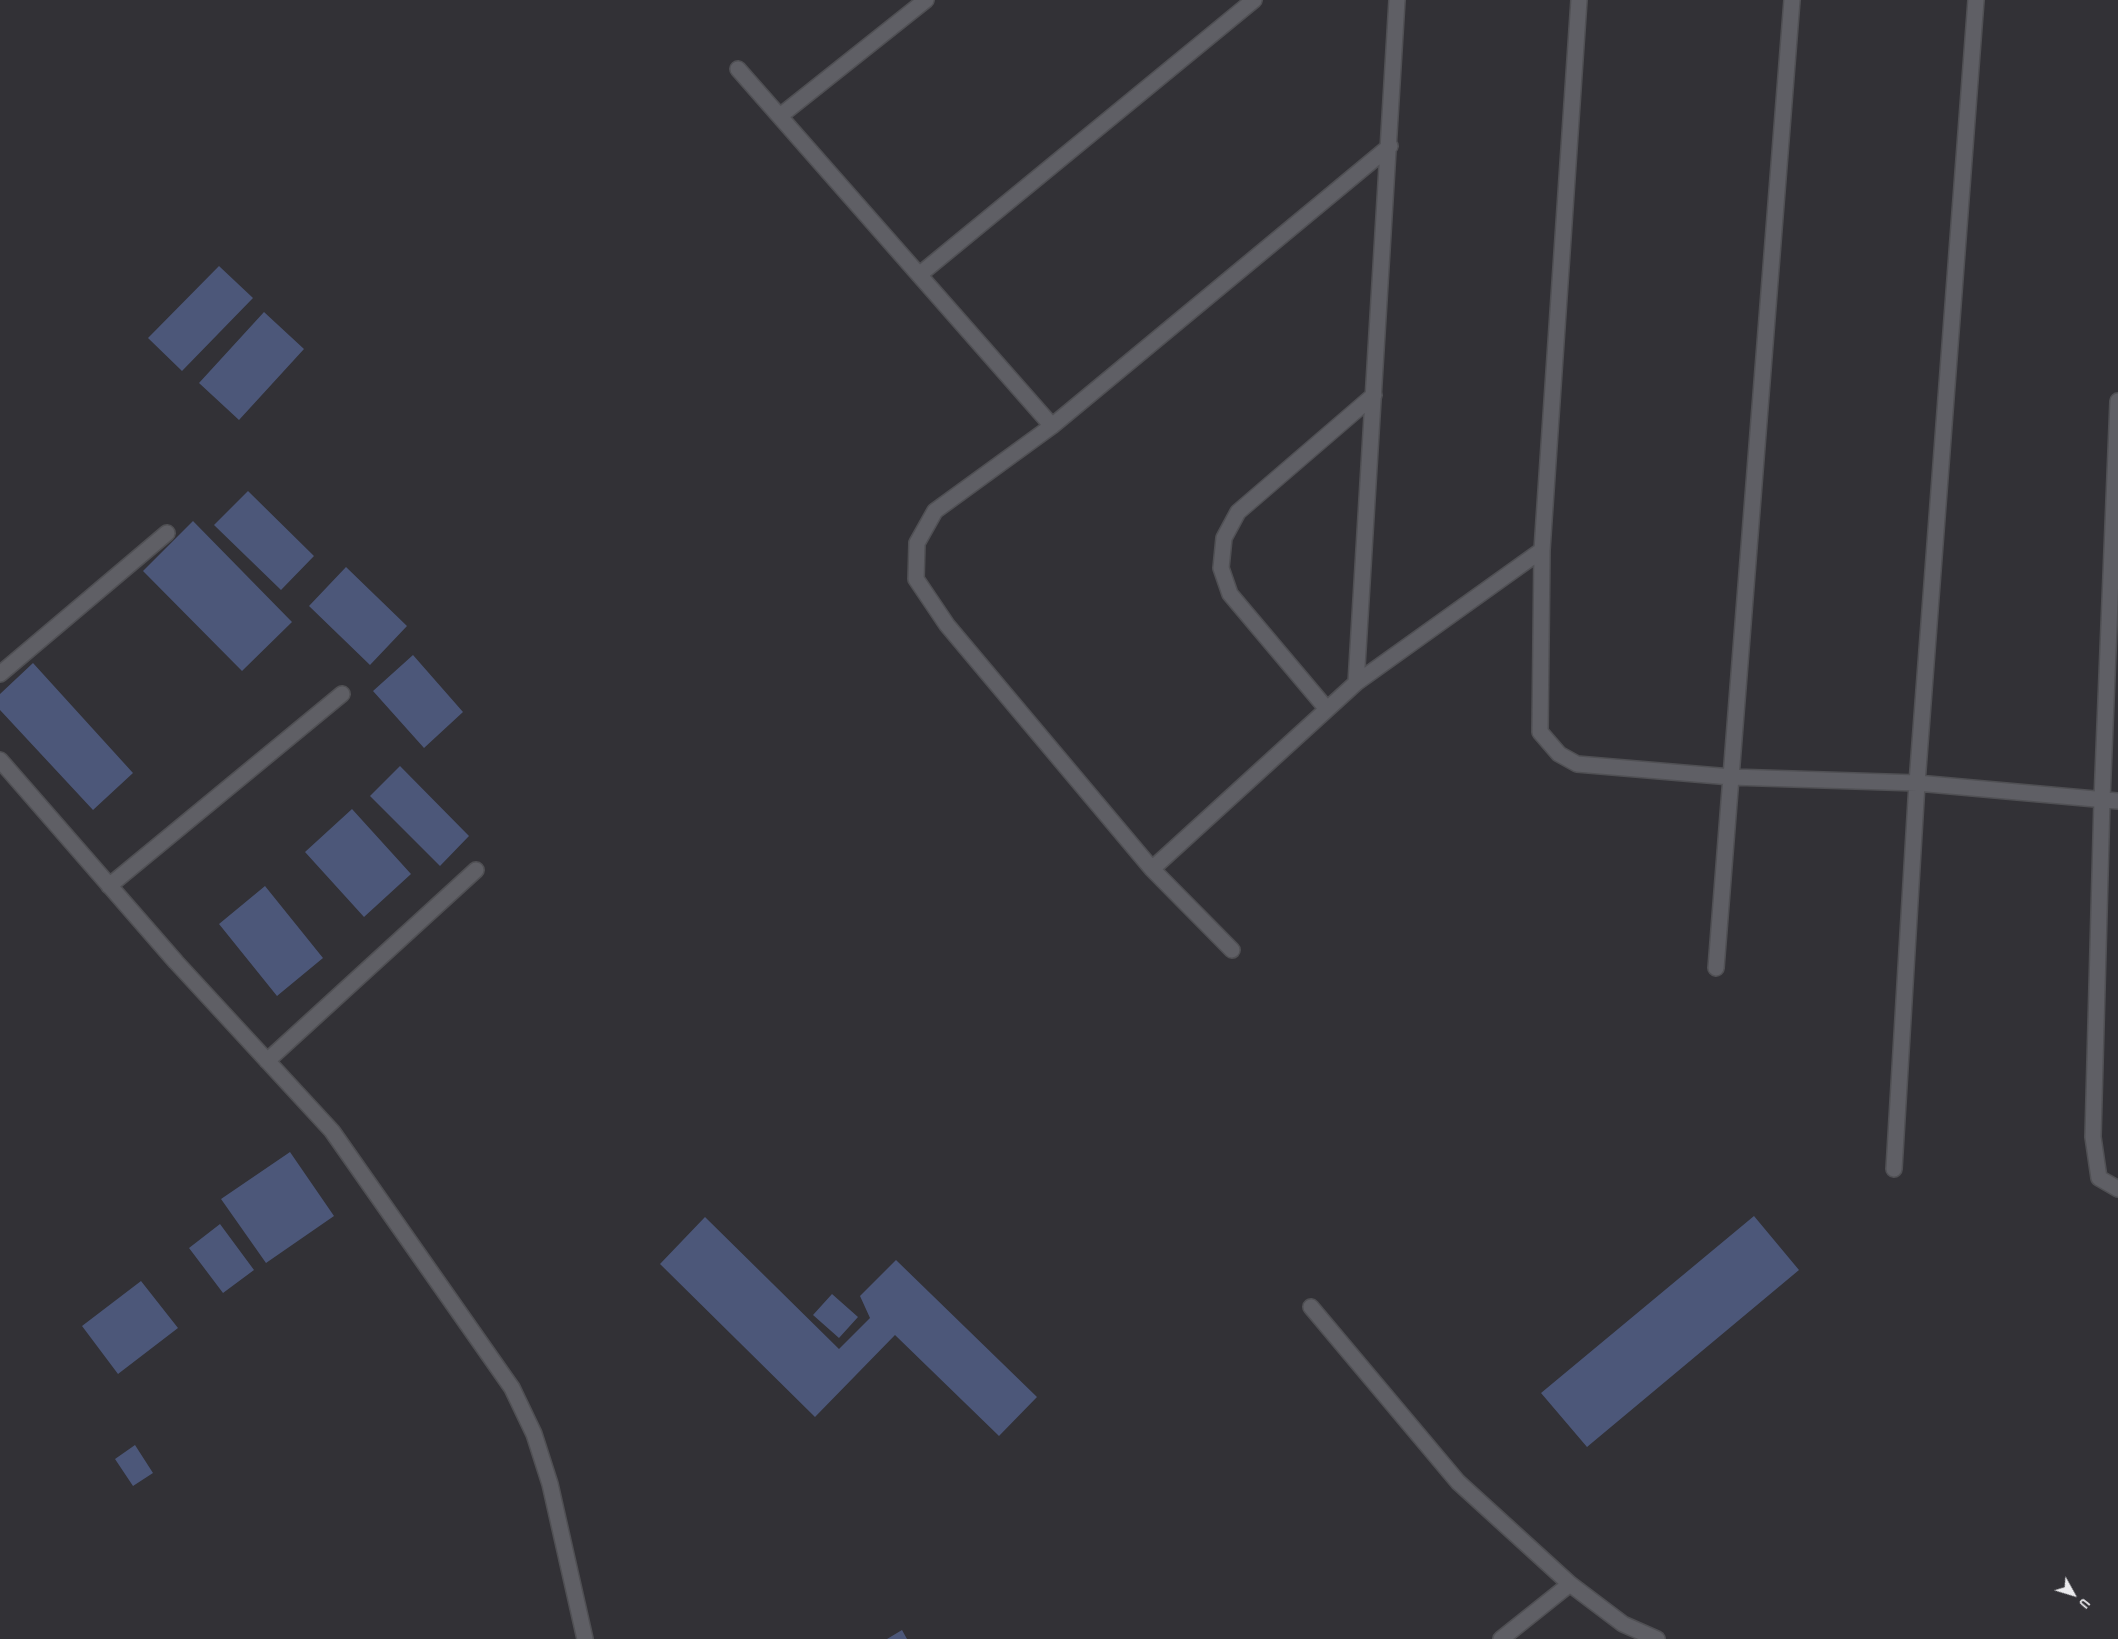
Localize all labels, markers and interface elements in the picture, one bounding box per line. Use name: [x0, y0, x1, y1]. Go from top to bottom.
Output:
north arrow: [2048, 1569, 2098, 1619]
text: U: [2075, 1595, 2094, 1612]

